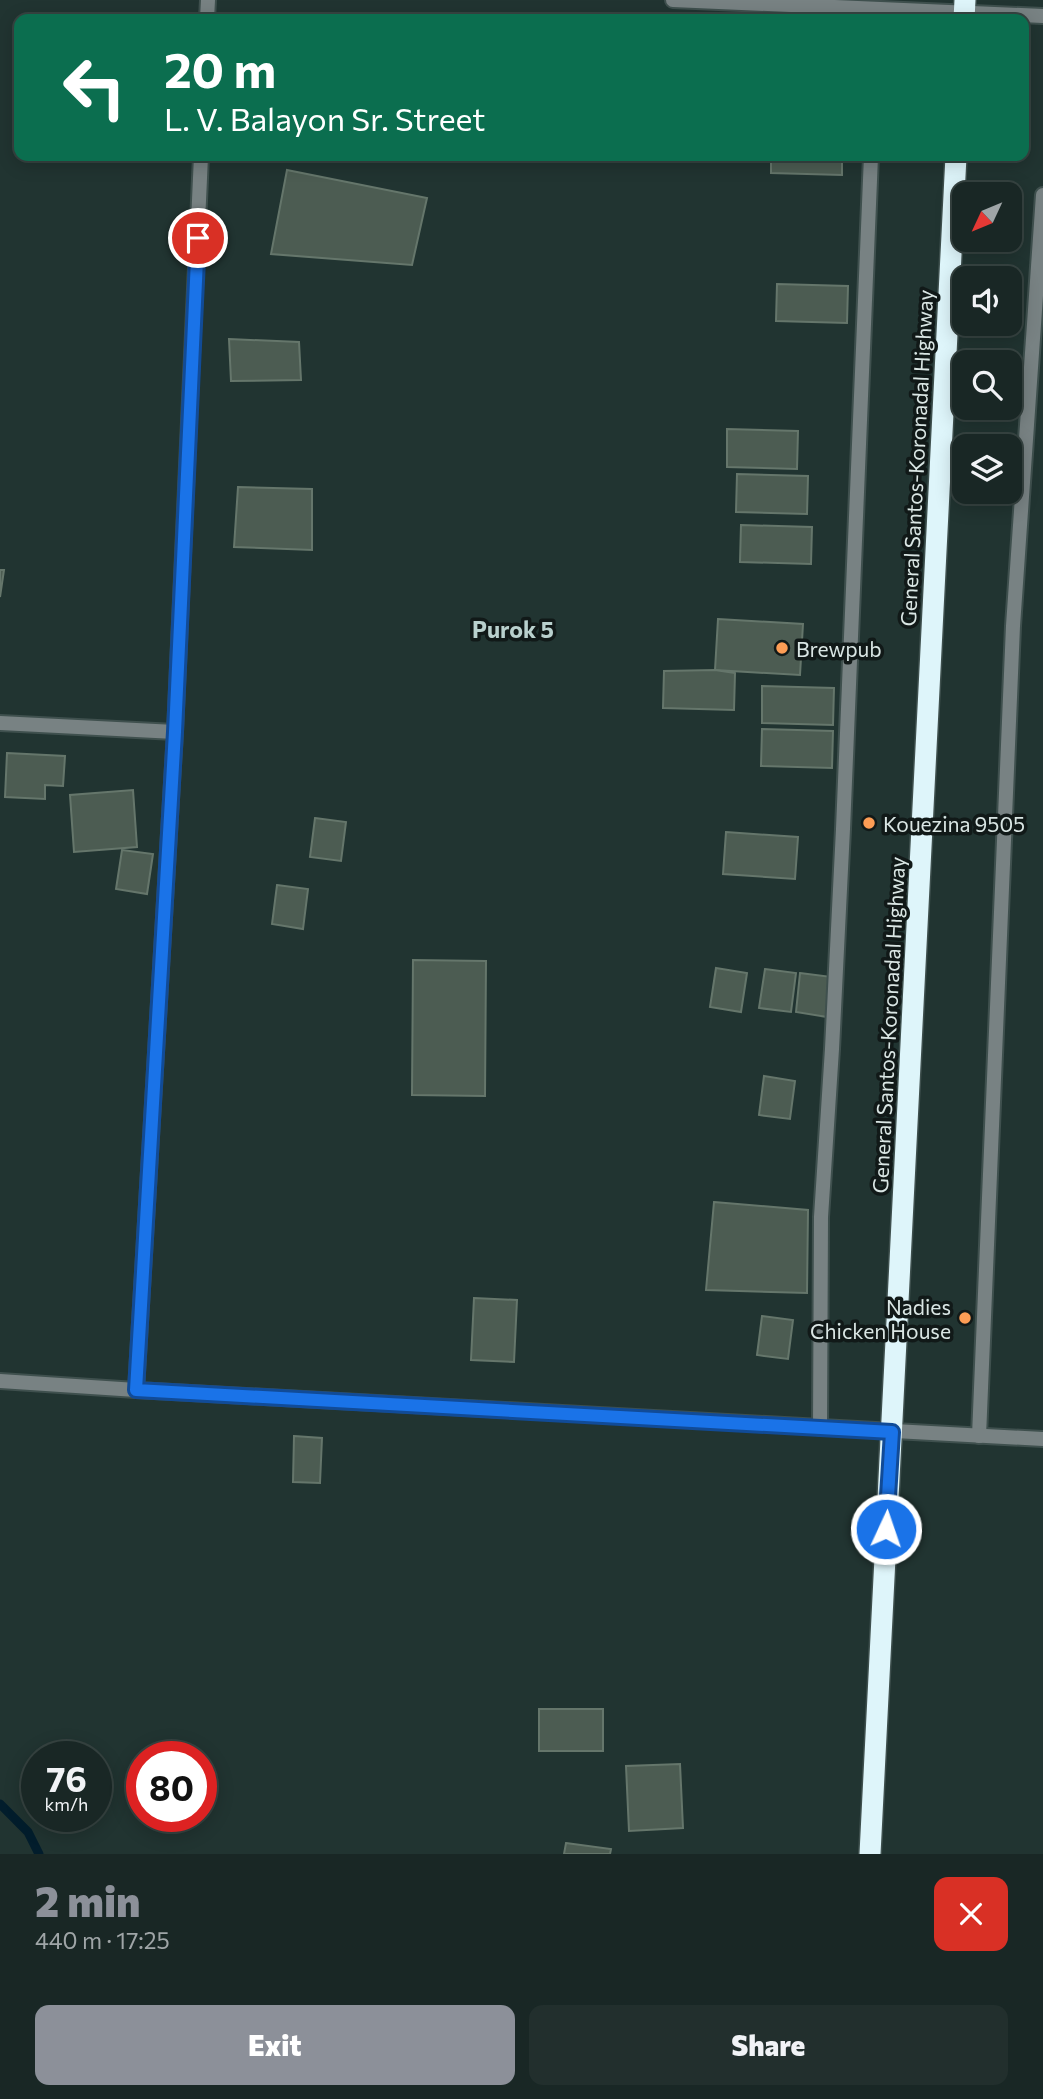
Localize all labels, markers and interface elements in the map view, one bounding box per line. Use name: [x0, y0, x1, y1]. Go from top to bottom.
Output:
text: 20 m: [164, 38, 276, 98]
icon: left: [49, 42, 140, 133]
text: L. V. Balayon Sr. Street: [164, 98, 485, 138]
north arrow: [952, 182, 1022, 252]
map controls: [952, 182, 1022, 504]
pin: [168, 208, 228, 268]
icon: arrive: [179, 219, 217, 257]
button: sound: [952, 266, 1022, 336]
street label: General Santos-Koronadal Highway: [895, 289, 937, 627]
button: search: [952, 350, 1022, 420]
button: layers: [952, 434, 1022, 504]
district label: Purok 5: [472, 615, 554, 643]
place label: Brewpub: [796, 636, 882, 661]
marker: Brewpub: [774, 640, 790, 656]
place label: Kouezina 9505: [883, 811, 1025, 836]
marker: Kouezina 9505: [861, 815, 877, 831]
street label: General Santos-Koronadal Highway: [867, 856, 909, 1194]
place label: Nadies Chicken House: [810, 1294, 951, 1343]
marker: Nadies Chicken House: [957, 1310, 973, 1326]
position arrow: [849, 1492, 923, 1566]
speed limit sign: 80: [126, 1741, 217, 1832]
text: 76: [46, 1756, 87, 1799]
text: km/h: [45, 1793, 88, 1815]
text: 2 min: [35, 1874, 141, 1926]
button: close: [934, 1877, 1008, 1951]
text: 440 m · 17:25: [35, 1926, 170, 1954]
button: Exit: [35, 2005, 515, 2085]
button: Share: [529, 2005, 1008, 2085]

